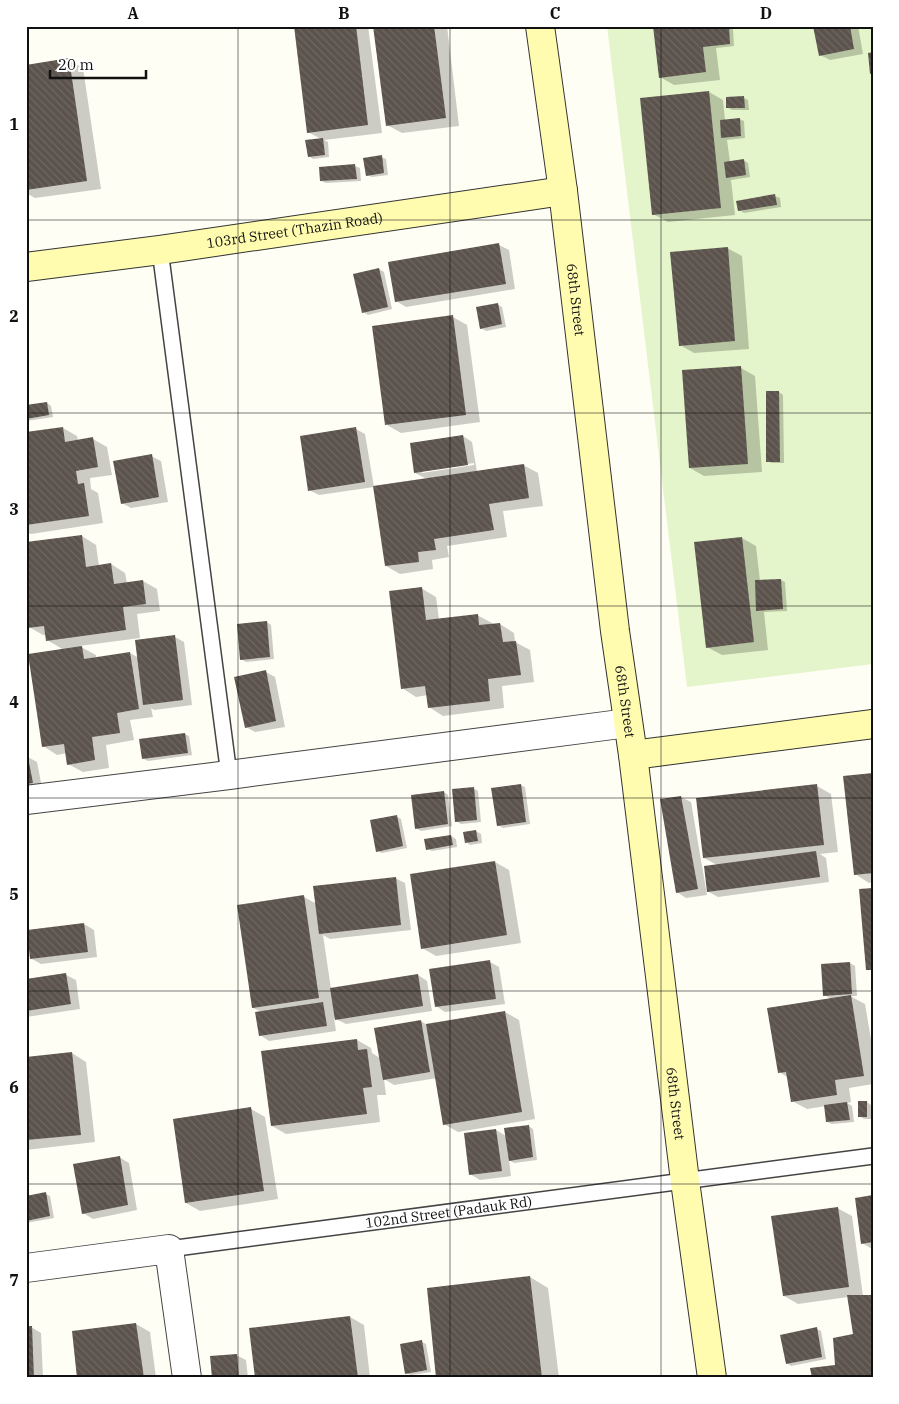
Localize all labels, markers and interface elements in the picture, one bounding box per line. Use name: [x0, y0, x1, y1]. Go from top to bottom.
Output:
text: A: [127, 3, 139, 23]
text: B: [338, 3, 350, 23]
text: C: [550, 3, 560, 23]
text: D: [760, 3, 772, 23]
scale bar: [50, 48, 146, 80]
text: 20 m: [58, 55, 94, 74]
text: 1: [9, 114, 19, 134]
street label: 103rd Street (Thazin Road): [205, 209, 384, 252]
street label: 68th Street: [563, 262, 589, 337]
text: 2: [9, 306, 19, 326]
text: 3: [9, 499, 19, 519]
street label: 68th Street: [611, 664, 639, 739]
text: 4: [9, 692, 19, 712]
text: 5: [9, 884, 19, 904]
street label: 68th Street: [662, 1066, 689, 1141]
text: 6: [9, 1077, 19, 1097]
street label: 102nd Street (Padauk Rd): [364, 1192, 533, 1232]
text: 7: [9, 1270, 19, 1290]

